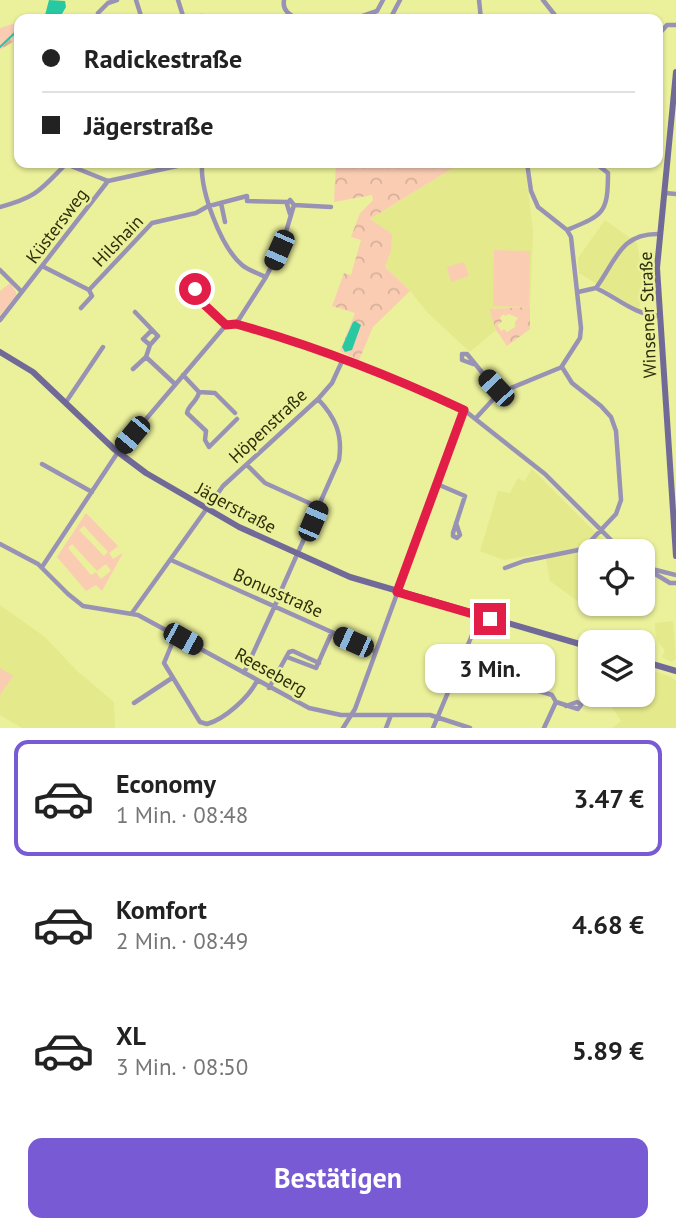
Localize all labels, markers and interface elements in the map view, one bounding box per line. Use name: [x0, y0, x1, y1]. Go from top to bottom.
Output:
text: Radickestraße: [84, 42, 242, 75]
text: Jägerstraße: [84, 109, 214, 142]
street label: Küstersweg: [21, 183, 92, 268]
street label: Hilshain: [87, 210, 148, 271]
car: [261, 227, 298, 273]
street label: Winsener Straße: [634, 251, 661, 379]
route start: [179, 273, 211, 305]
car: [474, 365, 519, 411]
street label: Höpenstraße: [224, 383, 312, 468]
car: [111, 412, 154, 458]
street label: Jägerstraße: [191, 476, 280, 538]
car: [296, 498, 331, 544]
map controls: [578, 539, 655, 707]
button: locate: [578, 539, 655, 616]
street label: Bonusstraße: [230, 563, 327, 623]
route end: [474, 603, 506, 635]
car: [160, 620, 207, 658]
car: [330, 624, 377, 660]
button: layers: [578, 630, 655, 707]
street label: Reeseberg: [231, 642, 312, 701]
callout: 3 Min.: [425, 644, 555, 692]
text: 3 Min.: [459, 654, 521, 683]
icon: car: [32, 767, 95, 830]
text: Economy: [116, 767, 216, 800]
text: 3.47 €: [573, 782, 644, 815]
text: 1 Min. · 08:48: [116, 800, 248, 829]
icon: car: [32, 893, 95, 956]
text: Komfort: [116, 893, 207, 926]
text: 4.68 €: [572, 908, 644, 941]
text: 2 Min. · 08:49: [116, 926, 248, 955]
icon: car: [32, 1019, 95, 1082]
text: XL: [116, 1019, 146, 1052]
text: 5.89 €: [572, 1034, 644, 1067]
text: 3 Min. · 08:50: [116, 1052, 248, 1081]
button: Bestätigen: [28, 1138, 648, 1218]

